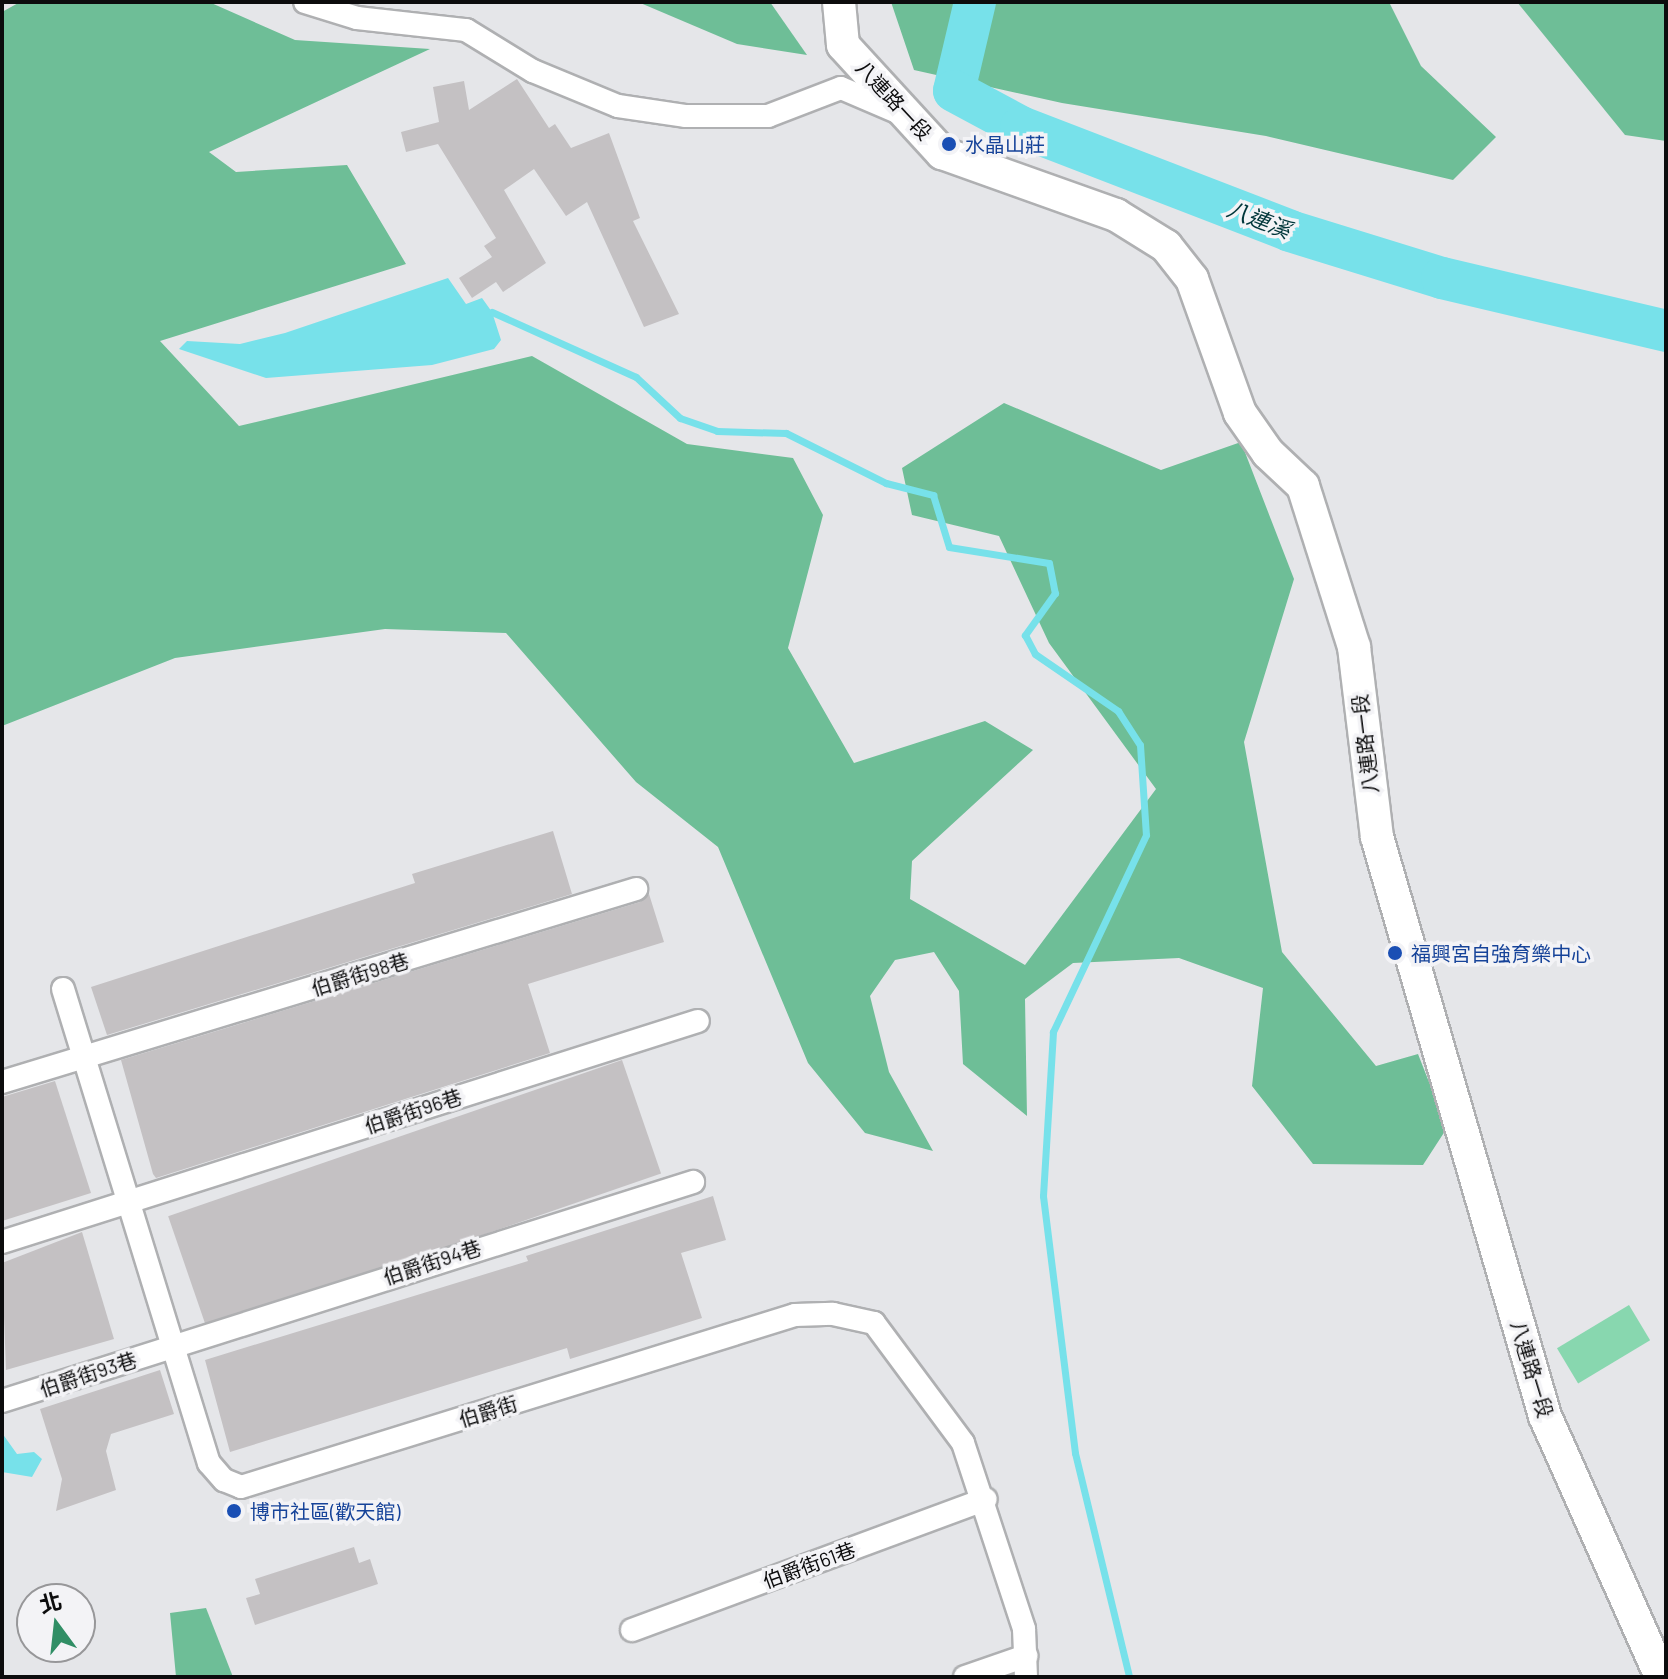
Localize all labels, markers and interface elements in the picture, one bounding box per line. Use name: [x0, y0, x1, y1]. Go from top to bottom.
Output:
street label: 八連路一段: [851, 55, 937, 145]
place label: 水晶山莊: [965, 132, 1045, 156]
marker: 水晶山莊: [940, 135, 958, 153]
water label: 八連溪: [1223, 195, 1295, 243]
street label: 八連路一段: [1347, 693, 1383, 795]
place label: 福興宮自強育樂中心: [1411, 941, 1591, 965]
marker: 福興宮自強育樂中心: [1386, 944, 1404, 962]
street label: 伯爵街98巷: [308, 948, 412, 1000]
street label: 伯爵街96巷: [361, 1084, 465, 1138]
street label: 伯爵街94巷: [380, 1235, 484, 1289]
street label: 八連路一段: [1506, 1318, 1558, 1420]
street label: 伯爵街93巷: [36, 1347, 140, 1401]
street label: 伯爵街: [456, 1391, 520, 1431]
place label: 博市社區(歡天館): [250, 1499, 400, 1523]
marker: 博市社區(歡天館): [225, 1502, 243, 1520]
street label: 伯爵街61巷: [759, 1537, 859, 1593]
north arrow: [16, 1583, 96, 1663]
text: 北: [36, 1586, 64, 1617]

